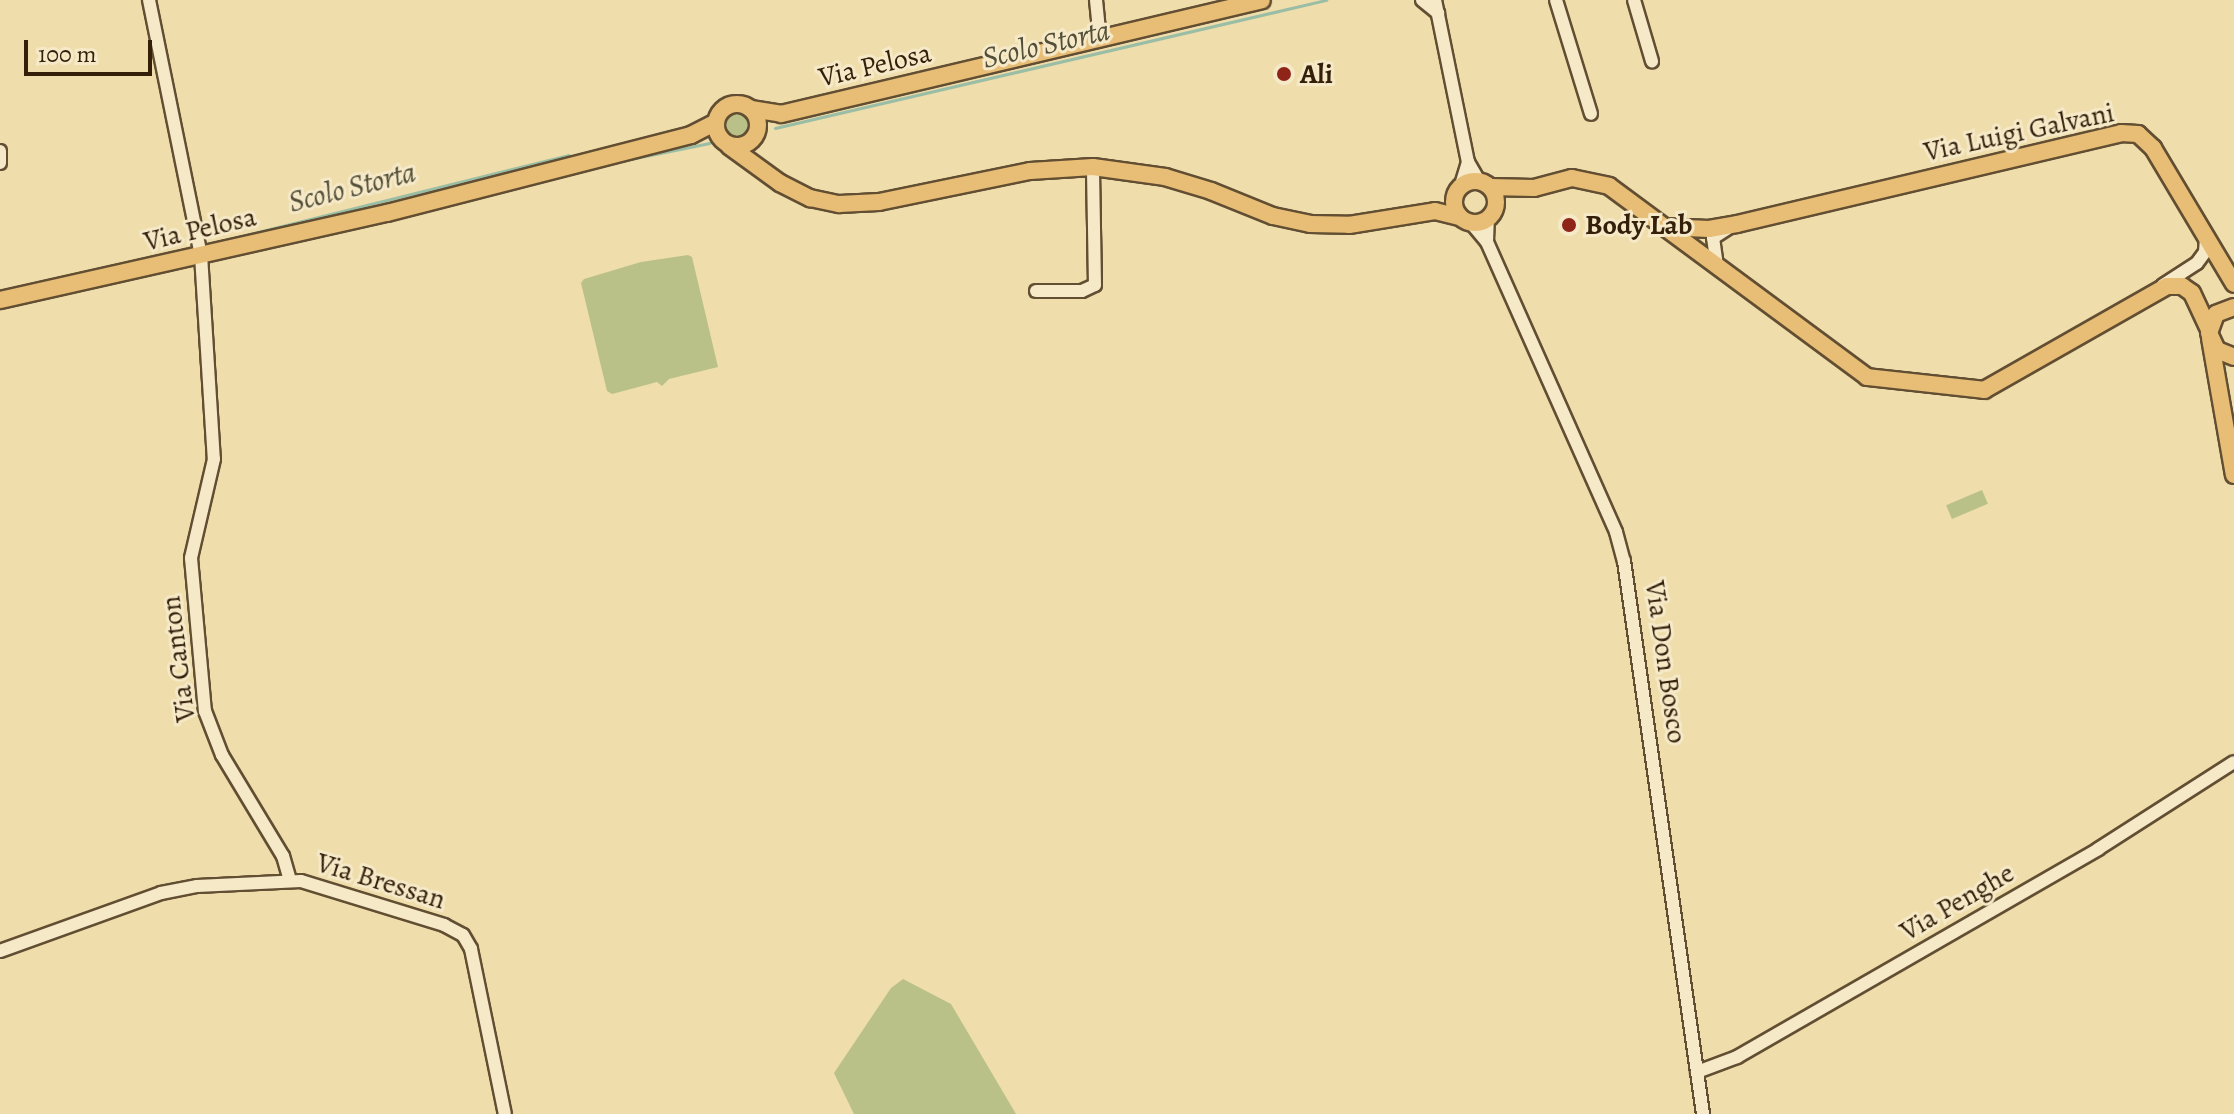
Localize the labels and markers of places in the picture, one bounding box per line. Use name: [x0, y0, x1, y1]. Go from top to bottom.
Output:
place label: Ali: [1300, 57, 1333, 91]
marker: Ali: [1275, 65, 1293, 83]
place label: Body Lab: [1585, 208, 1692, 242]
marker: Body Lab: [1560, 216, 1578, 234]

